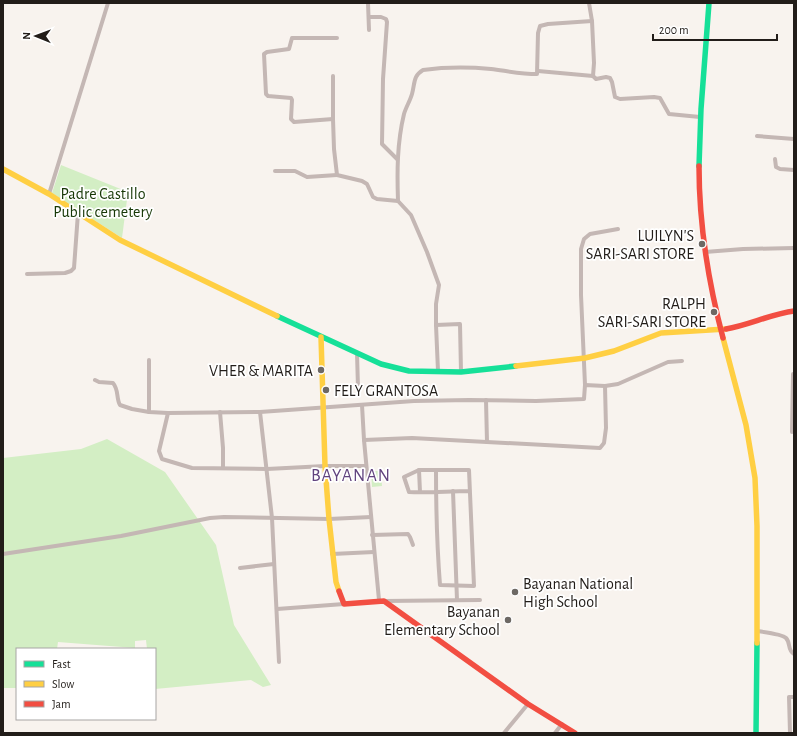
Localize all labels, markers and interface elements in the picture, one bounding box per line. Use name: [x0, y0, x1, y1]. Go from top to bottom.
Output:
north arrow: [16, 16, 56, 56]
scale bar: [653, 16, 777, 42]
text: 200 m: [659, 24, 689, 36]
text: N: [21, 32, 32, 40]
park label: Padre Castillo Public cemetery: [53, 186, 153, 221]
place label: LUILYN'S SARI-SARI STORE: [586, 228, 694, 262]
marker: LUILYN'S SARI-SARI STORE: [697, 239, 707, 249]
place label: RALPH SARI-SARI STORE: [598, 296, 706, 330]
marker: RALPH SARI-SARI STORE: [709, 307, 719, 317]
place label: VHER & MARITA: [209, 363, 313, 379]
marker: VHER & MARITA: [316, 365, 326, 375]
place label: FELY GRANTOSA: [334, 383, 438, 399]
marker: FELY GRANTOSA: [321, 385, 331, 395]
district label: BAYANAN: [311, 467, 391, 485]
place label: Bayanan National High School: [523, 576, 633, 610]
marker: Bayanan National High School: [510, 587, 520, 597]
place label: Bayanan Elementary School: [384, 604, 500, 639]
marker: Bayanan Elementary School: [503, 615, 513, 625]
legend: [16, 648, 156, 720]
text: Fast: [52, 658, 71, 670]
text: Slow: [52, 678, 74, 690]
text: Jam: [52, 698, 71, 710]

